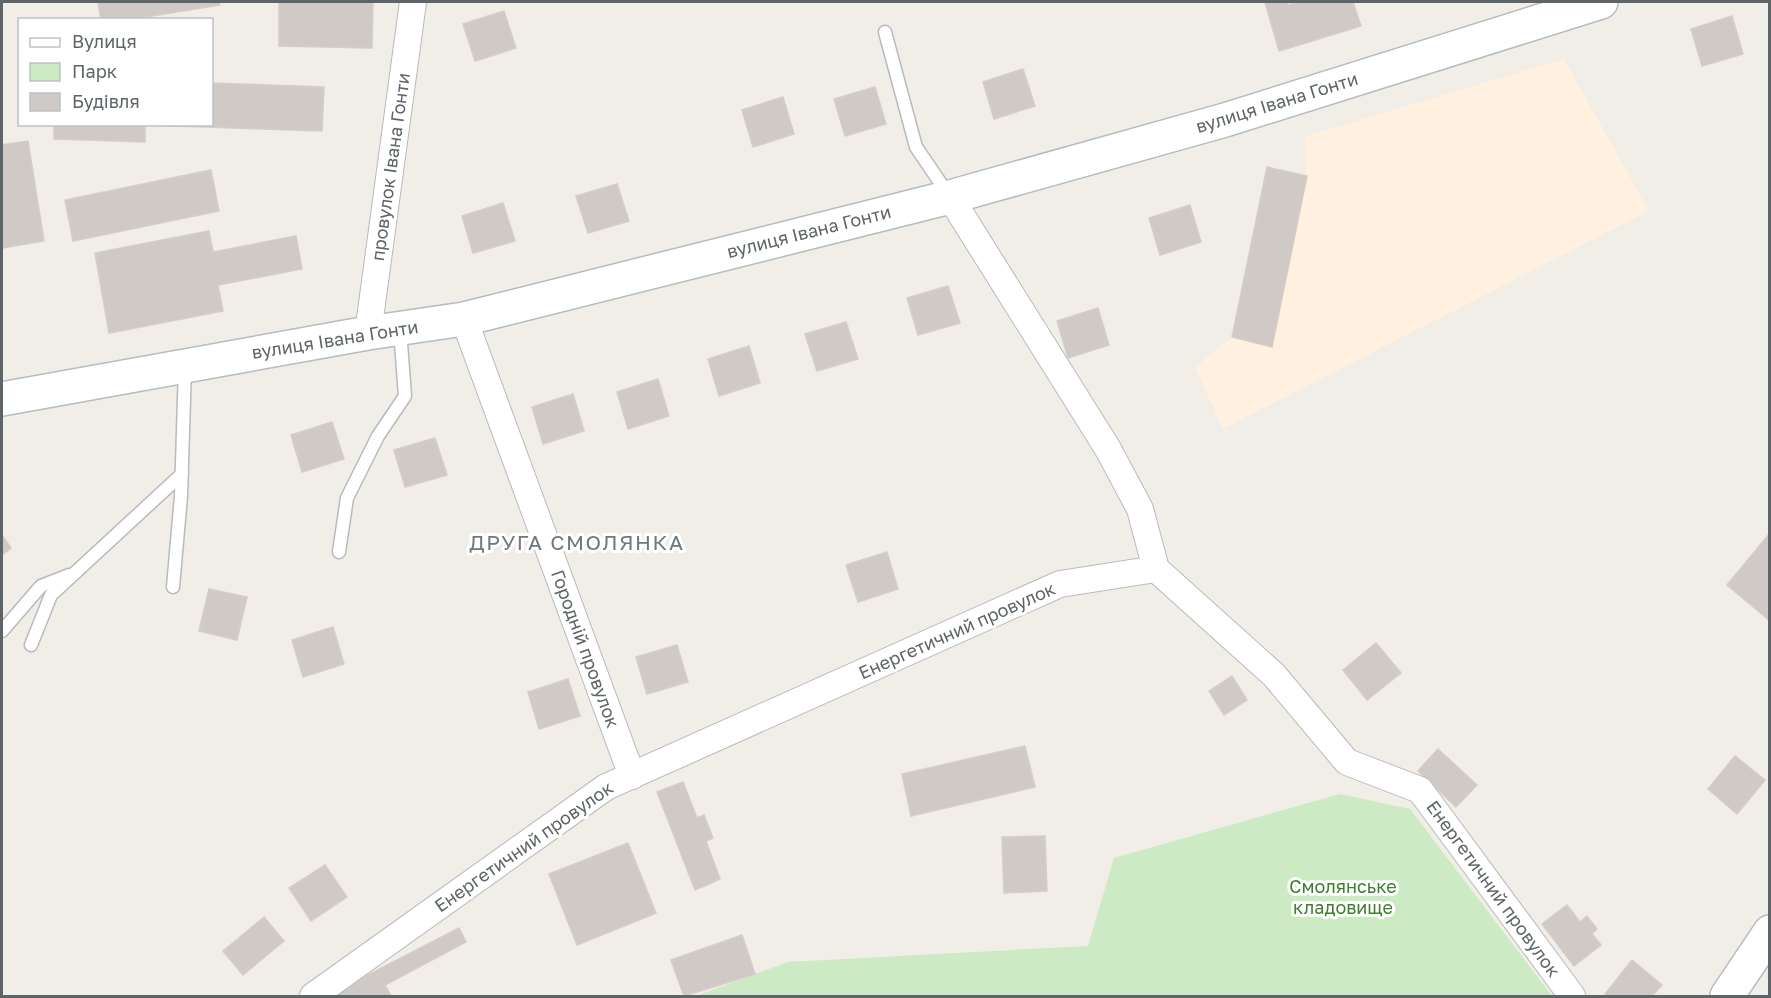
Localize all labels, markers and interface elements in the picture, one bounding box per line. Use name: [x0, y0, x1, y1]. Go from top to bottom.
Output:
legend: [18, 18, 213, 126]
text: Вулиця: [72, 30, 137, 52]
text: Парк: [72, 60, 117, 82]
street label: вулиця Івана Гонти: [1193, 67, 1360, 137]
street label: провулок Івана Гонти: [366, 71, 414, 262]
text: Будівля: [72, 90, 140, 112]
street label: вулиця Івана Гонти: [724, 200, 893, 262]
street label: вулиця Івана Гонти: [250, 315, 420, 363]
district label: ДРУГА СМОЛЯНКА: [469, 529, 685, 555]
street label: Городній провулок: [547, 567, 625, 731]
street label: Енергетичний провулок: [855, 577, 1058, 683]
street label: Енергетичний провулок: [430, 776, 617, 916]
street label: Енергетичний провулок: [1422, 796, 1565, 981]
park label: Смолянське кладовище: [1289, 875, 1397, 918]

